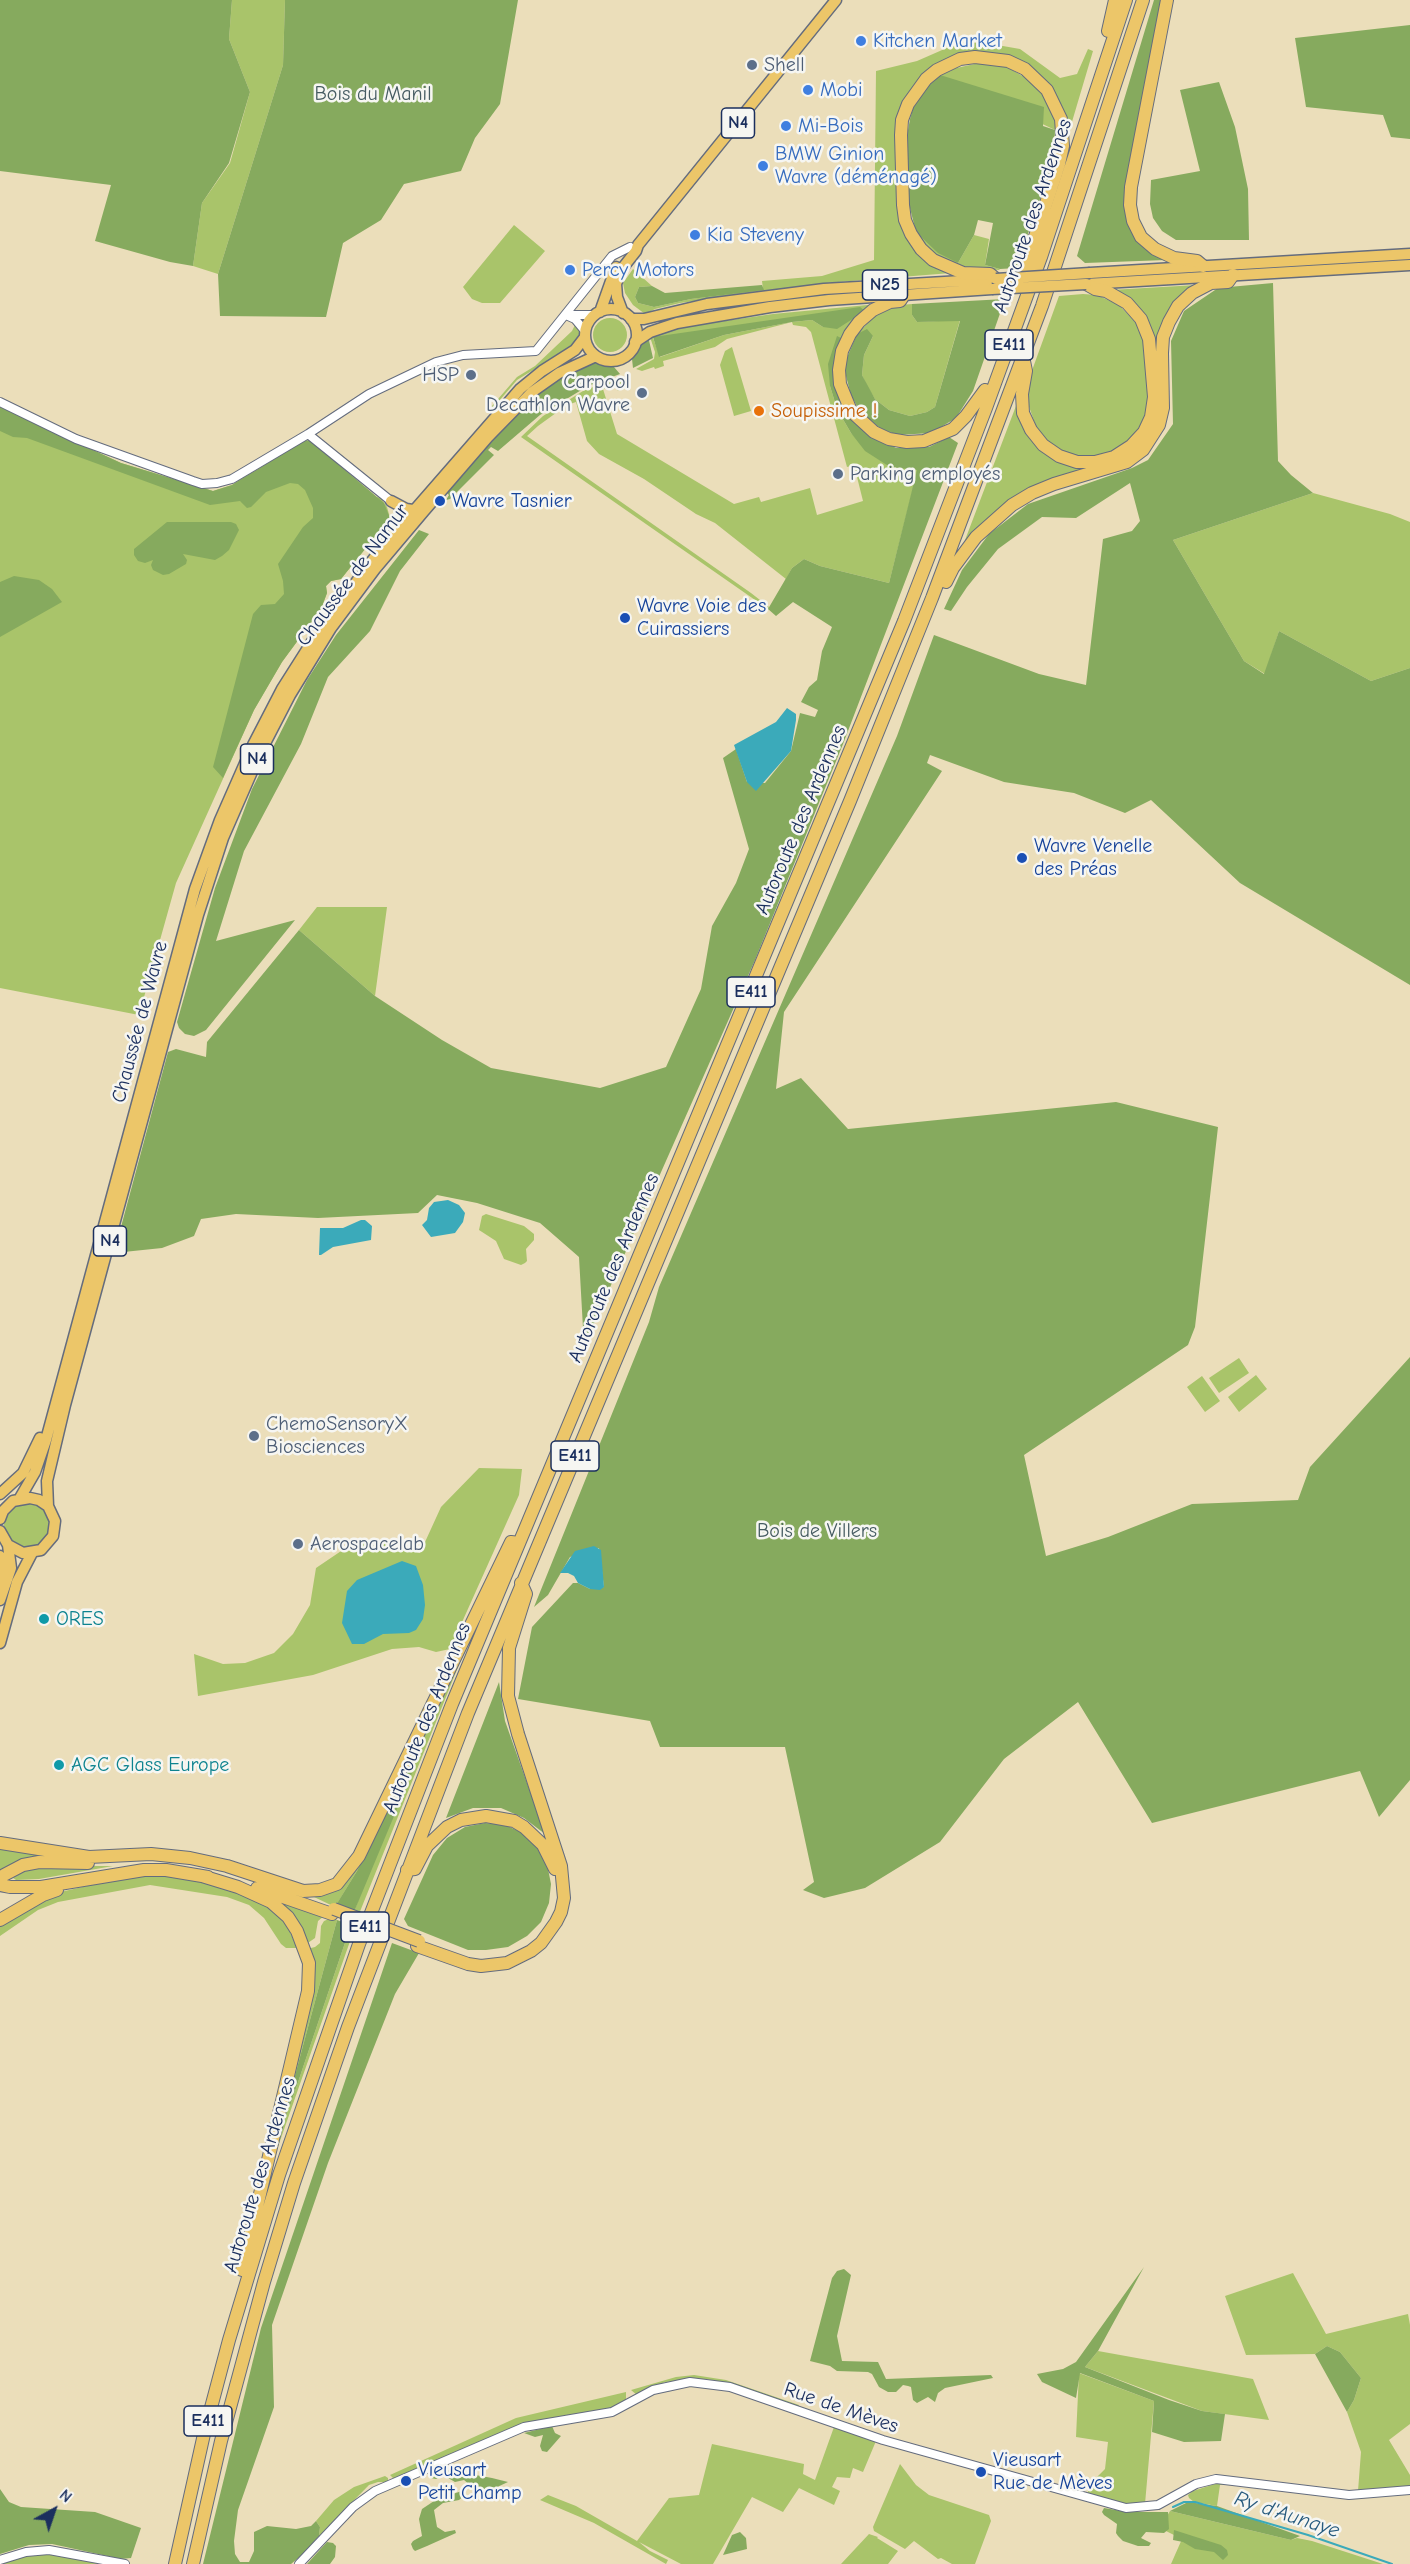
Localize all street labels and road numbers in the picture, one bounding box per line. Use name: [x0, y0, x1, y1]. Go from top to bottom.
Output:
road number: N4: [722, 108, 754, 138]
street label: Autoroute des Ardennes: [989, 116, 1077, 316]
road number: N25: [862, 270, 908, 300]
road number: E411: [985, 330, 1033, 360]
street label: Chaussée de Namur: [292, 499, 414, 651]
street label: Autoroute des Ardennes: [750, 722, 852, 918]
road number: N4: [240, 744, 274, 774]
street label: Chaussée de Wavre: [107, 939, 173, 1105]
road number: E411: [727, 977, 775, 1007]
street label: Autoroute des Ardennes: [563, 1170, 665, 1366]
road number: N4: [94, 1226, 126, 1256]
road number: E411: [551, 1441, 599, 1471]
street label: Autoroute des Ardennes: [378, 1619, 476, 1817]
road number: E411: [341, 1912, 389, 1942]
street label: Autoroute des Ardennes: [219, 2074, 301, 2276]
street label: Rue de Mèves: [781, 2377, 901, 2439]
road number: E411: [184, 2406, 232, 2436]

